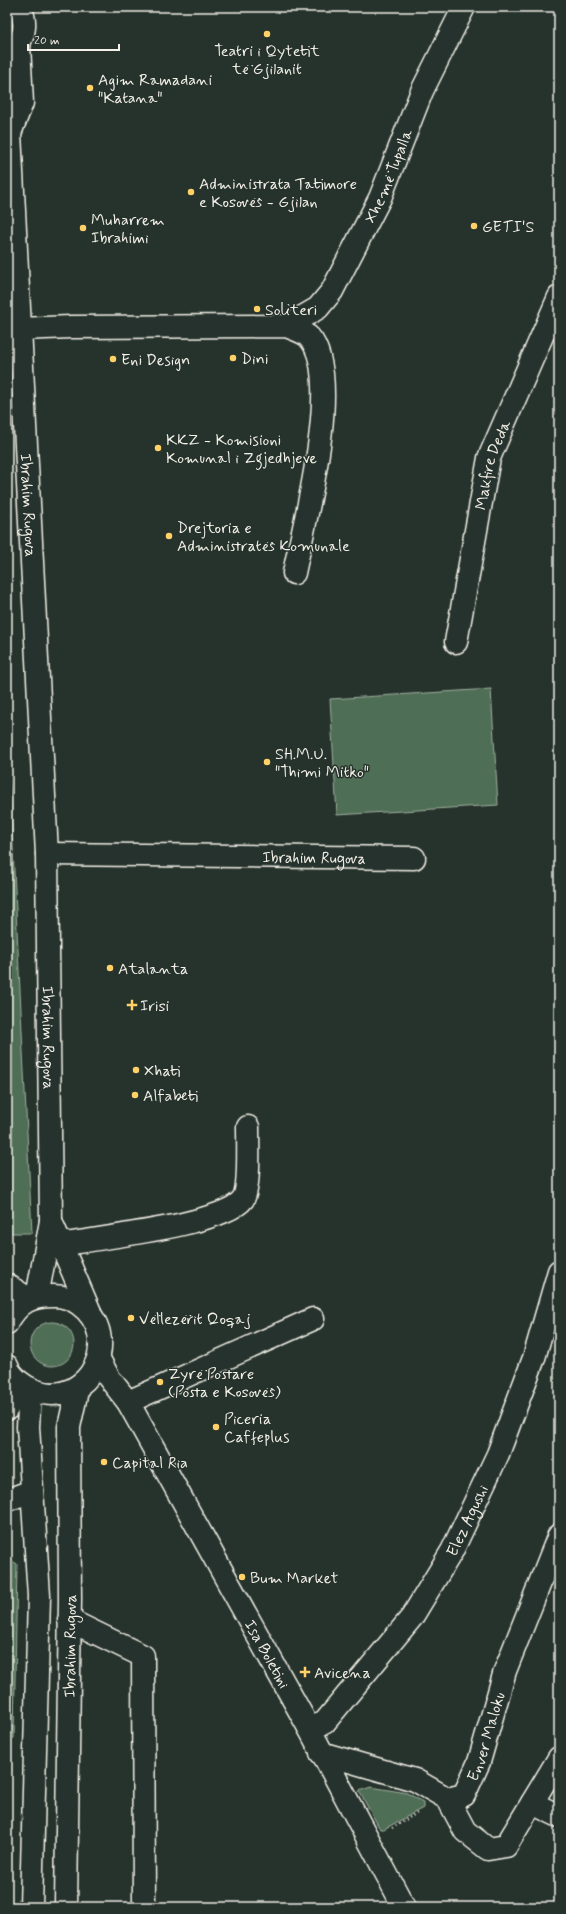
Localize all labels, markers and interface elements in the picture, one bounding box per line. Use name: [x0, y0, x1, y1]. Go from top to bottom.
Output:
scale bar: [28, 26, 119, 52]
marker: Teatri i Qytetit të Gjilanit: [262, 29, 272, 39]
text: 20 m: [34, 33, 60, 49]
place label: Teatri i Qytetit të Gjilanit: [214, 41, 320, 80]
place label: Agim Ramadani "Katana": [98, 70, 213, 109]
marker: Agim Ramadani "Katana": [85, 83, 95, 93]
street label: Xhemë Tupalla: [360, 126, 418, 227]
place label: Administrata Tatimore e Kosovës - Gjilan: [199, 174, 357, 213]
marker: Administrata Tatimore e Kosovës - Gjilan: [186, 187, 196, 197]
place label: Muharrem Ibrahimi: [91, 210, 165, 249]
place label: GETI'S: [482, 217, 535, 238]
marker: GETI'S: [469, 221, 479, 231]
marker: Muharrem Ibrahimi: [78, 223, 88, 233]
place label: Soliteri: [265, 300, 317, 321]
marker: Soliteri: [252, 304, 262, 314]
place label: Dini: [241, 349, 268, 370]
place label: Eni Design: [121, 350, 190, 371]
marker: Dini: [228, 353, 238, 363]
marker: Eni Design: [108, 354, 118, 364]
street label: Makfire Deda: [471, 417, 516, 512]
place label: KKZ - Komisioni Komunal i Zgjedhjeve: [166, 430, 318, 470]
marker: KKZ - Komisioni Komunal i Zgjedhjeve: [153, 443, 163, 453]
street label: Ibrahim Rugova: [14, 453, 41, 557]
place label: Drejtoria e Administratës Komunale: [177, 518, 350, 557]
marker: Drejtoria e Administratës Komunale: [164, 531, 174, 541]
place label: SH.M.U. "Thimi Mitko": [275, 744, 369, 783]
marker: SH.M.U. "Thimi Mitko": [262, 757, 272, 767]
street label: Ibrahim Rugova: [262, 847, 366, 870]
place label: Atalanta: [118, 959, 188, 980]
marker: Atalanta: [105, 963, 115, 973]
street label: Ibrahim Rugova: [36, 986, 59, 1090]
place label: Irisi: [140, 996, 170, 1017]
marker: Irisi: [127, 1000, 137, 1010]
place label: Xhati: [144, 1061, 180, 1082]
marker: Xhati: [131, 1065, 141, 1075]
place label: Alfabeti: [143, 1086, 198, 1107]
marker: Alfabeti: [130, 1090, 140, 1100]
place label: Vëllezërit Qoqaj: [139, 1309, 251, 1330]
marker: Vëllezërit Qoqaj: [126, 1313, 136, 1323]
place label: Zyrë Postare (Posta e Kosovës): [168, 1364, 281, 1403]
marker: Zyrë Postare (Posta e Kosovës): [155, 1377, 165, 1387]
place label: Piceria Caffeplus: [224, 1409, 290, 1448]
marker: Piceria Caffeplus: [211, 1422, 221, 1432]
place label: Capital Ria: [112, 1453, 188, 1474]
marker: Capital Ria: [99, 1457, 109, 1467]
street label: Elez Agushi: [442, 1481, 494, 1560]
place label: Bum Market: [250, 1568, 339, 1589]
marker: Bum Market: [237, 1572, 247, 1582]
street label: Ibrahim Rugova: [60, 1594, 83, 1698]
street label: Isa Boletini: [239, 1616, 294, 1693]
place label: Avicena: [314, 1663, 371, 1684]
marker: Avicena: [299, 1666, 311, 1678]
street label: Enver Maloku: [463, 1690, 510, 1785]

